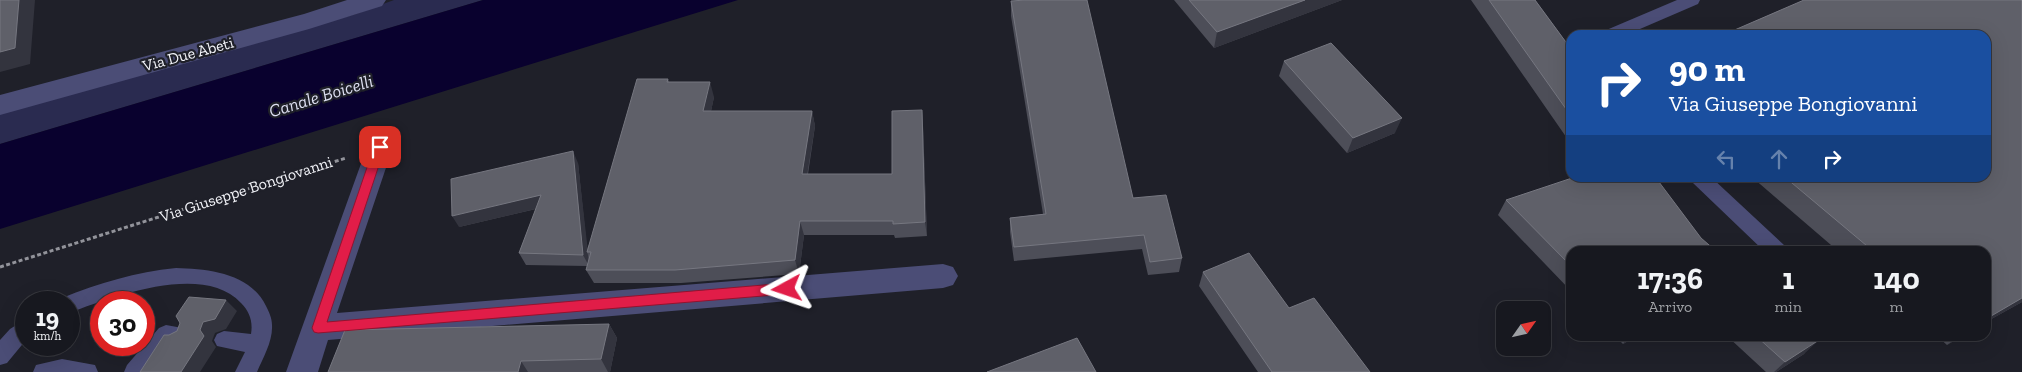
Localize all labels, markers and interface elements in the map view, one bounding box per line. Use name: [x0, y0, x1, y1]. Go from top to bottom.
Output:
street label: Via Due Abeti: [139, 33, 236, 76]
text: 90 m: [1669, 48, 1745, 90]
icon: right: [1586, 50, 1651, 115]
water label: Canale Boicelli: [266, 70, 376, 122]
text: Via Giuseppe Bongiovanni: [1669, 90, 1917, 117]
pin: [359, 126, 401, 168]
icon: arrive: [366, 133, 394, 161]
icon: left: [1712, 145, 1740, 173]
icon: ahead: [1765, 145, 1793, 173]
icon: right: [1818, 145, 1846, 173]
street label: Via Giuseppe Bongiovanni: [156, 152, 335, 226]
text: 17:36: [1637, 261, 1703, 297]
text: 1: [1782, 261, 1794, 297]
text: 140: [1873, 261, 1920, 297]
position arrow: [760, 262, 812, 314]
speed limit sign: 30: [90, 291, 155, 356]
text: Arrivo: [1648, 297, 1692, 316]
text: min: [1774, 297, 1802, 316]
text: m: [1890, 297, 1903, 316]
north arrow: [1496, 301, 1551, 356]
map controls: [1496, 301, 1551, 356]
text: 19: [36, 302, 59, 332]
text: km/h: [34, 329, 61, 343]

